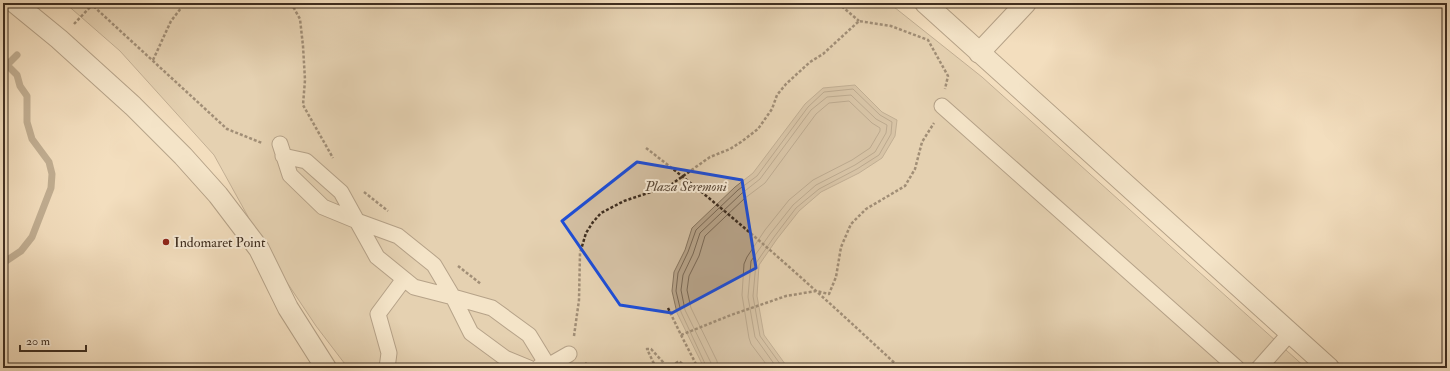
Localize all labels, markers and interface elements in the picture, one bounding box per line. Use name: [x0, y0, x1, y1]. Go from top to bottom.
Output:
park label: Plaza Seremoni: [644, 178, 727, 195]
place label: Indomaret Point: [174, 234, 266, 251]
marker: Indomaret Point: [161, 237, 171, 247]
scale bar: [20, 327, 86, 353]
text: 20 m: [26, 334, 51, 349]

